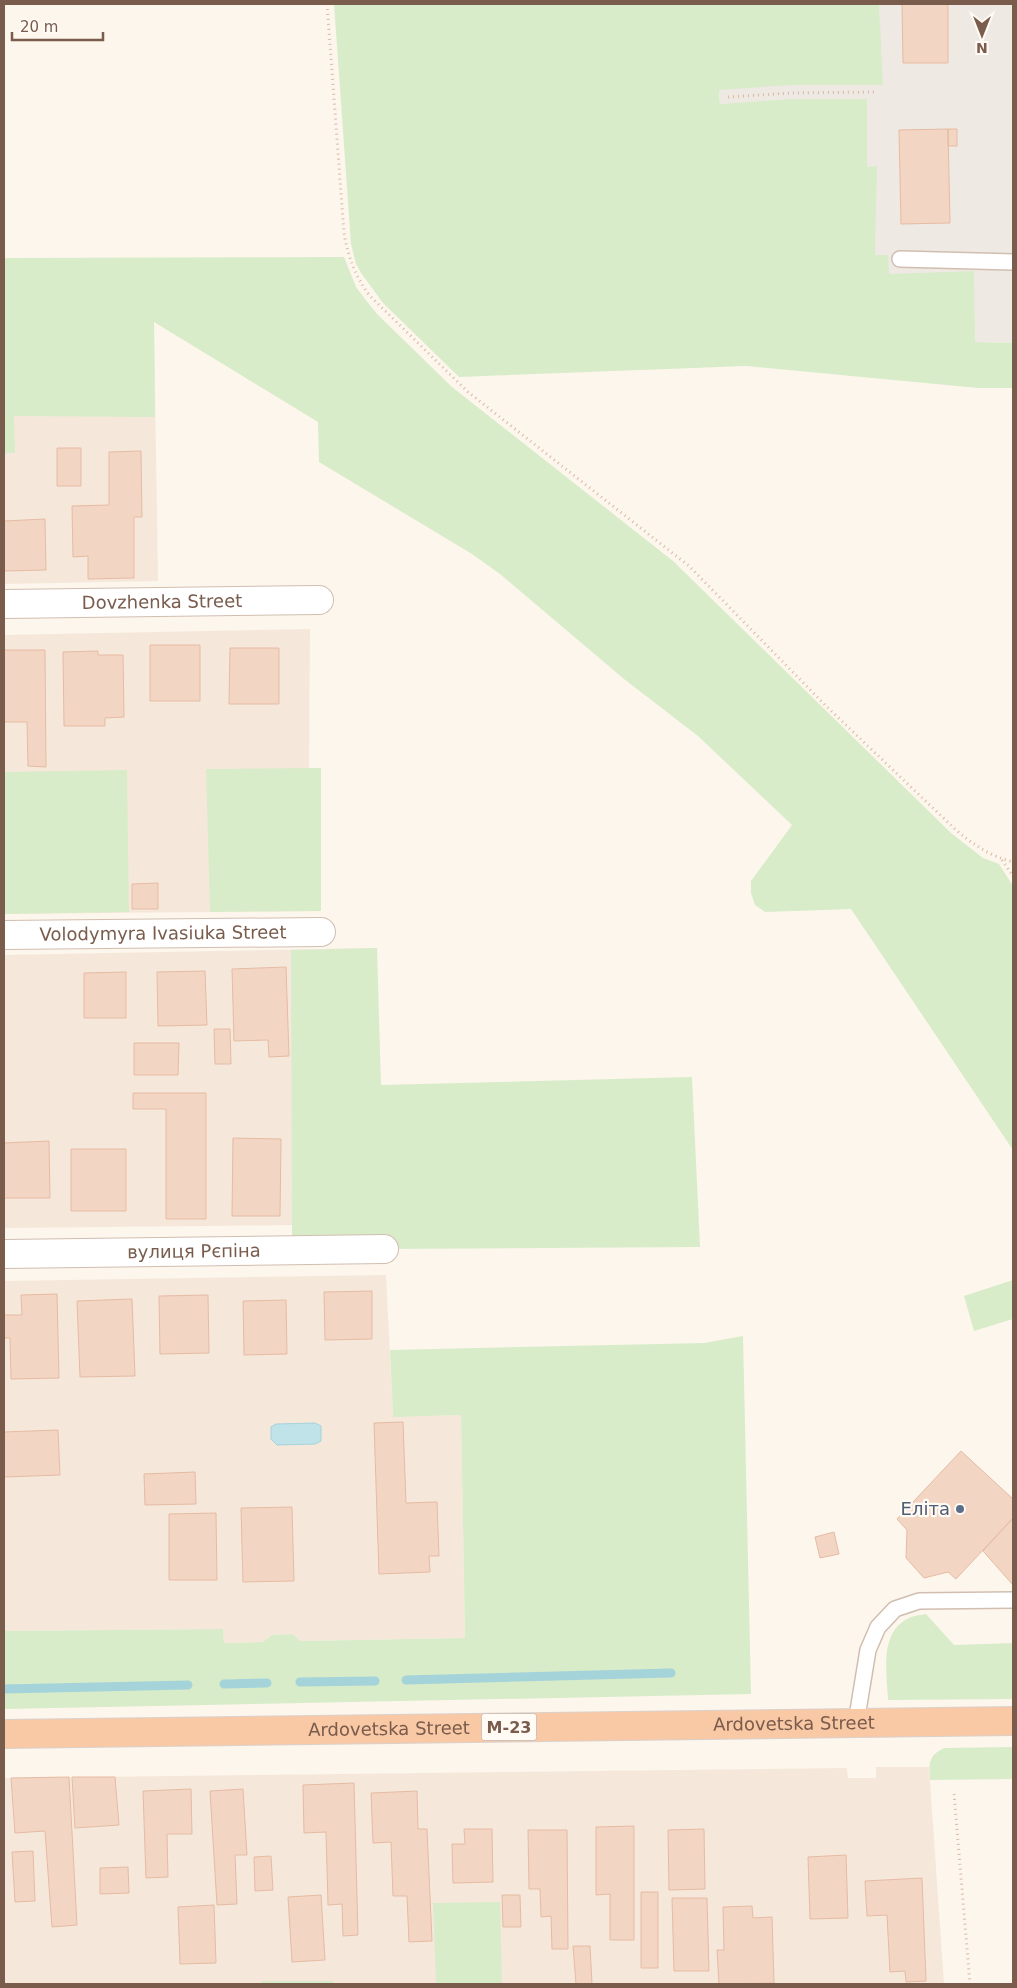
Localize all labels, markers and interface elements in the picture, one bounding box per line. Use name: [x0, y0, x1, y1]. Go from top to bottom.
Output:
scale bar: [12, 10, 104, 42]
north arrow: [957, 10, 1007, 60]
text: 20 m: [20, 18, 58, 36]
text: N: [976, 40, 988, 56]
street label: Dovzhenka Street: [82, 590, 242, 613]
street label: Volodymyra Ivasiuka Street: [39, 921, 287, 945]
street label: вулиця Рєпіна: [127, 1240, 261, 1262]
place label: Еліта: [901, 1498, 950, 1519]
marker: Еліта: [954, 1503, 966, 1515]
street label: Ardovetska Street: [713, 1712, 875, 1735]
road number: М-23: [482, 1714, 536, 1740]
street label: Ardovetska Street: [308, 1717, 470, 1740]

